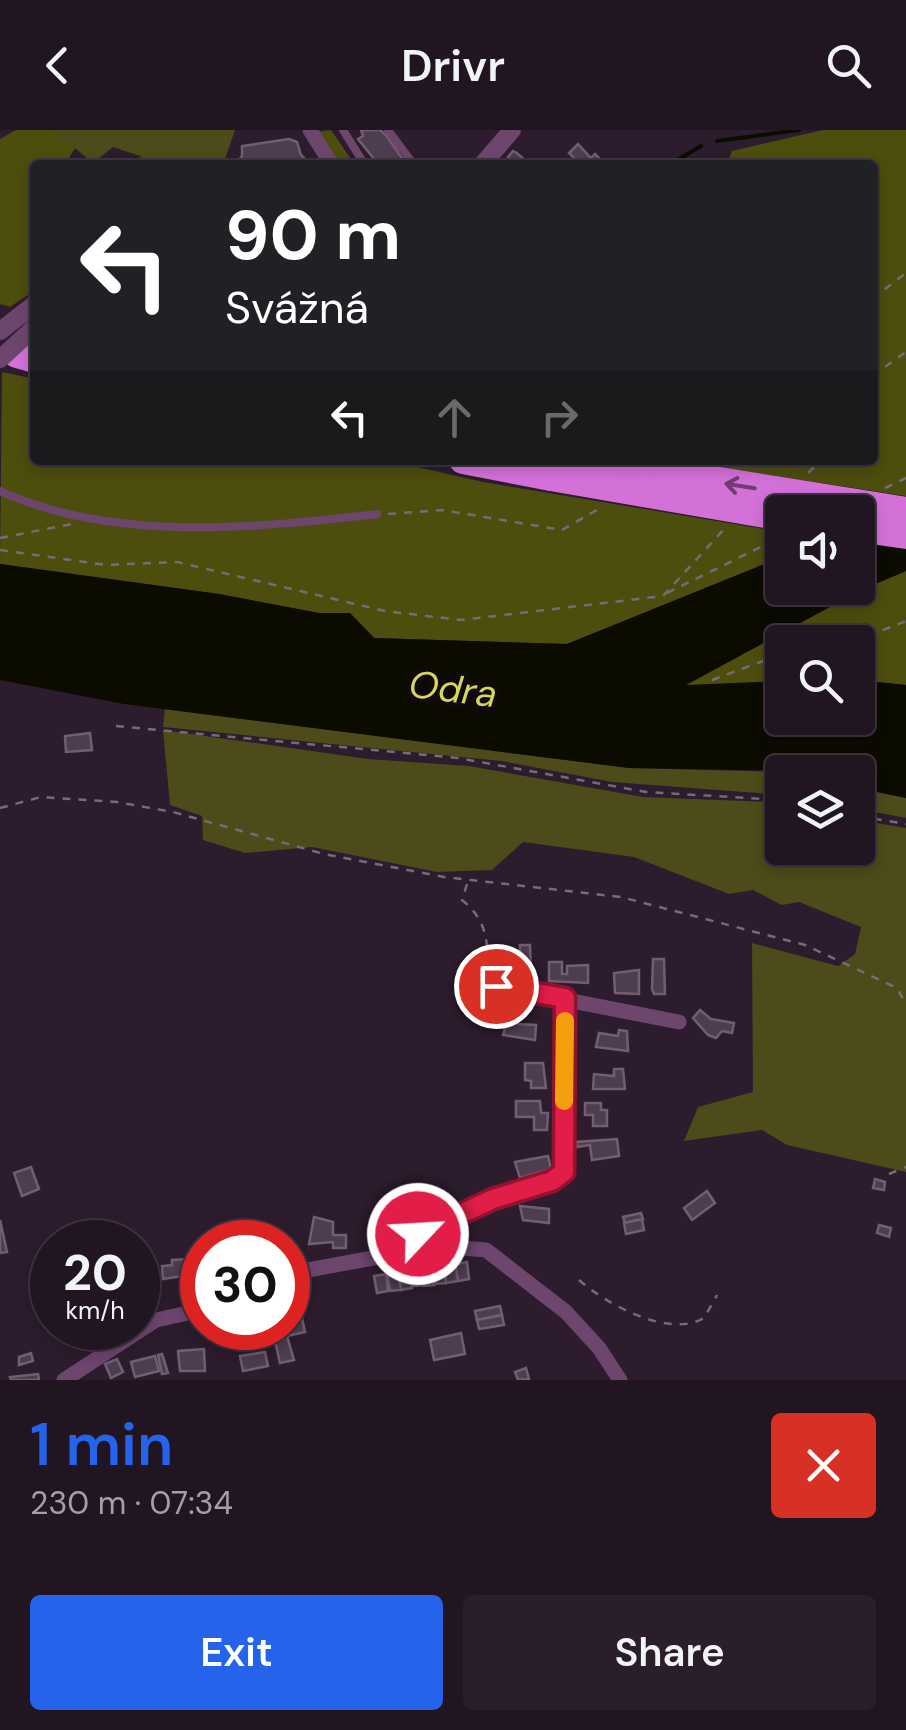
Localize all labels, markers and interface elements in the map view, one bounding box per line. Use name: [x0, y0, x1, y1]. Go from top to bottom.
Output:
text: Drivr: [401, 36, 505, 95]
icon: back: [30, 38, 85, 93]
icon: search: [821, 38, 876, 93]
text: 90 m: [225, 190, 401, 281]
icon: left: [60, 200, 190, 330]
text: Svážná: [225, 278, 369, 337]
icon: left: [322, 390, 377, 445]
icon: ahead: [427, 390, 482, 445]
icon: right: [532, 390, 587, 445]
one-way arrow: [725, 477, 757, 495]
map controls: [765, 495, 875, 865]
button: sound: [765, 495, 875, 605]
button: search: [765, 625, 875, 735]
water label: Odra: [406, 659, 500, 719]
button: layers: [765, 755, 875, 865]
pin: [454, 944, 539, 1029]
icon: arrive: [469, 959, 524, 1014]
position arrow: [366, 1182, 470, 1286]
speed limit sign: 30: [180, 1220, 310, 1350]
text: 20: [63, 1240, 127, 1306]
text: km/h: [65, 1294, 125, 1327]
text: 1 min: [30, 1405, 173, 1484]
button: close: [771, 1413, 876, 1518]
text: 230 m · 07:34: [30, 1482, 233, 1524]
button: Exit: [30, 1595, 443, 1710]
button: Share: [463, 1595, 876, 1710]

